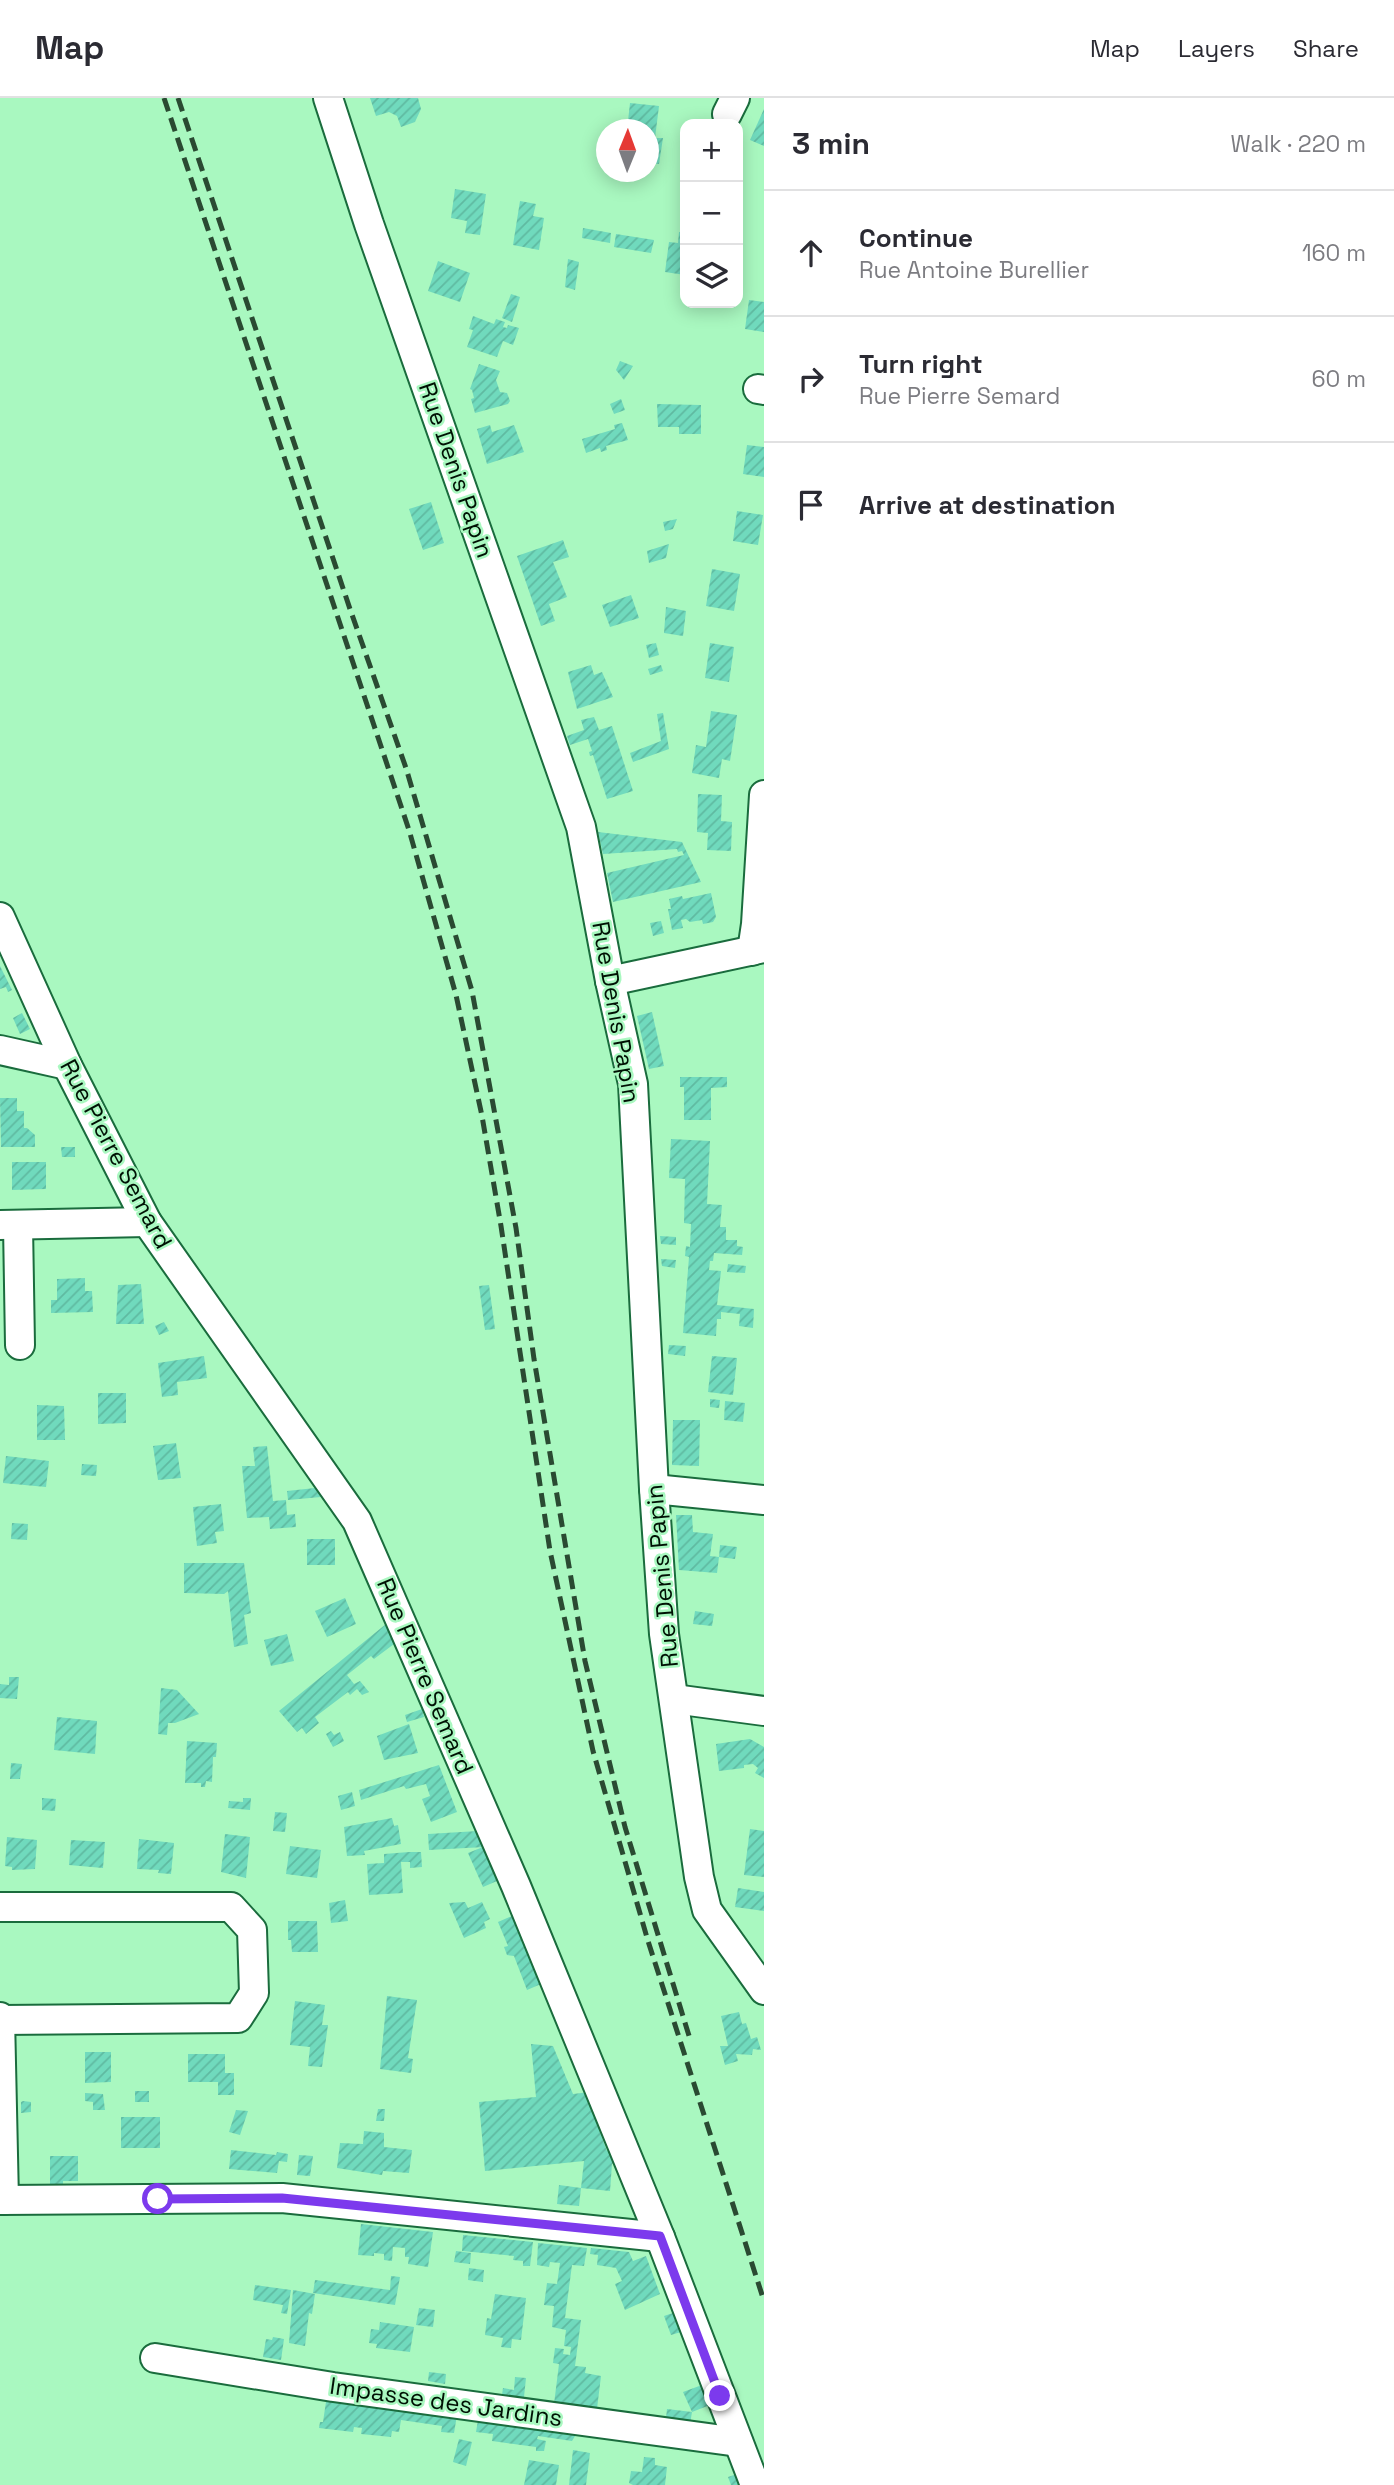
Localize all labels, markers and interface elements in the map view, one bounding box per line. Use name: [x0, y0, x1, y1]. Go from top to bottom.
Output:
text: Map: [35, 27, 104, 69]
text: Map: [1090, 33, 1140, 64]
text: Layers: [1178, 33, 1255, 64]
text: Share: [1293, 33, 1359, 64]
north arrow: [596, 119, 659, 182]
map controls: [680, 119, 743, 308]
button: +: [680, 119, 743, 182]
text: 3 min: [792, 124, 870, 163]
text: Walk · 220 m: [1231, 129, 1366, 159]
button: −: [680, 182, 743, 245]
text: Continue: [859, 221, 973, 255]
icon: ahead: [792, 234, 830, 272]
text: 160 m: [1302, 238, 1366, 268]
button: layers: [680, 245, 743, 308]
text: Rue Antoine Burellier: [859, 255, 1089, 285]
text: Turn right: [859, 347, 983, 381]
icon: right: [792, 360, 830, 398]
text: 60 m: [1311, 364, 1366, 394]
street label: Rue Denis Papin: [412, 378, 501, 562]
text: Rue Pierre Semard: [859, 381, 1060, 411]
icon: arrive: [792, 486, 830, 524]
text: Arrive at destination: [859, 488, 1116, 522]
street label: Rue Denis Papin: [585, 919, 648, 1105]
street label: Rue Pierre Semard: [53, 1054, 179, 1254]
street label: Rue Denis Papin: [638, 1483, 685, 1669]
street label: Rue Pierre Semard: [370, 1573, 481, 1779]
route start: [142, 2183, 173, 2214]
street label: Impasse des Jardins: [328, 2370, 564, 2433]
route end: [704, 2380, 735, 2411]

